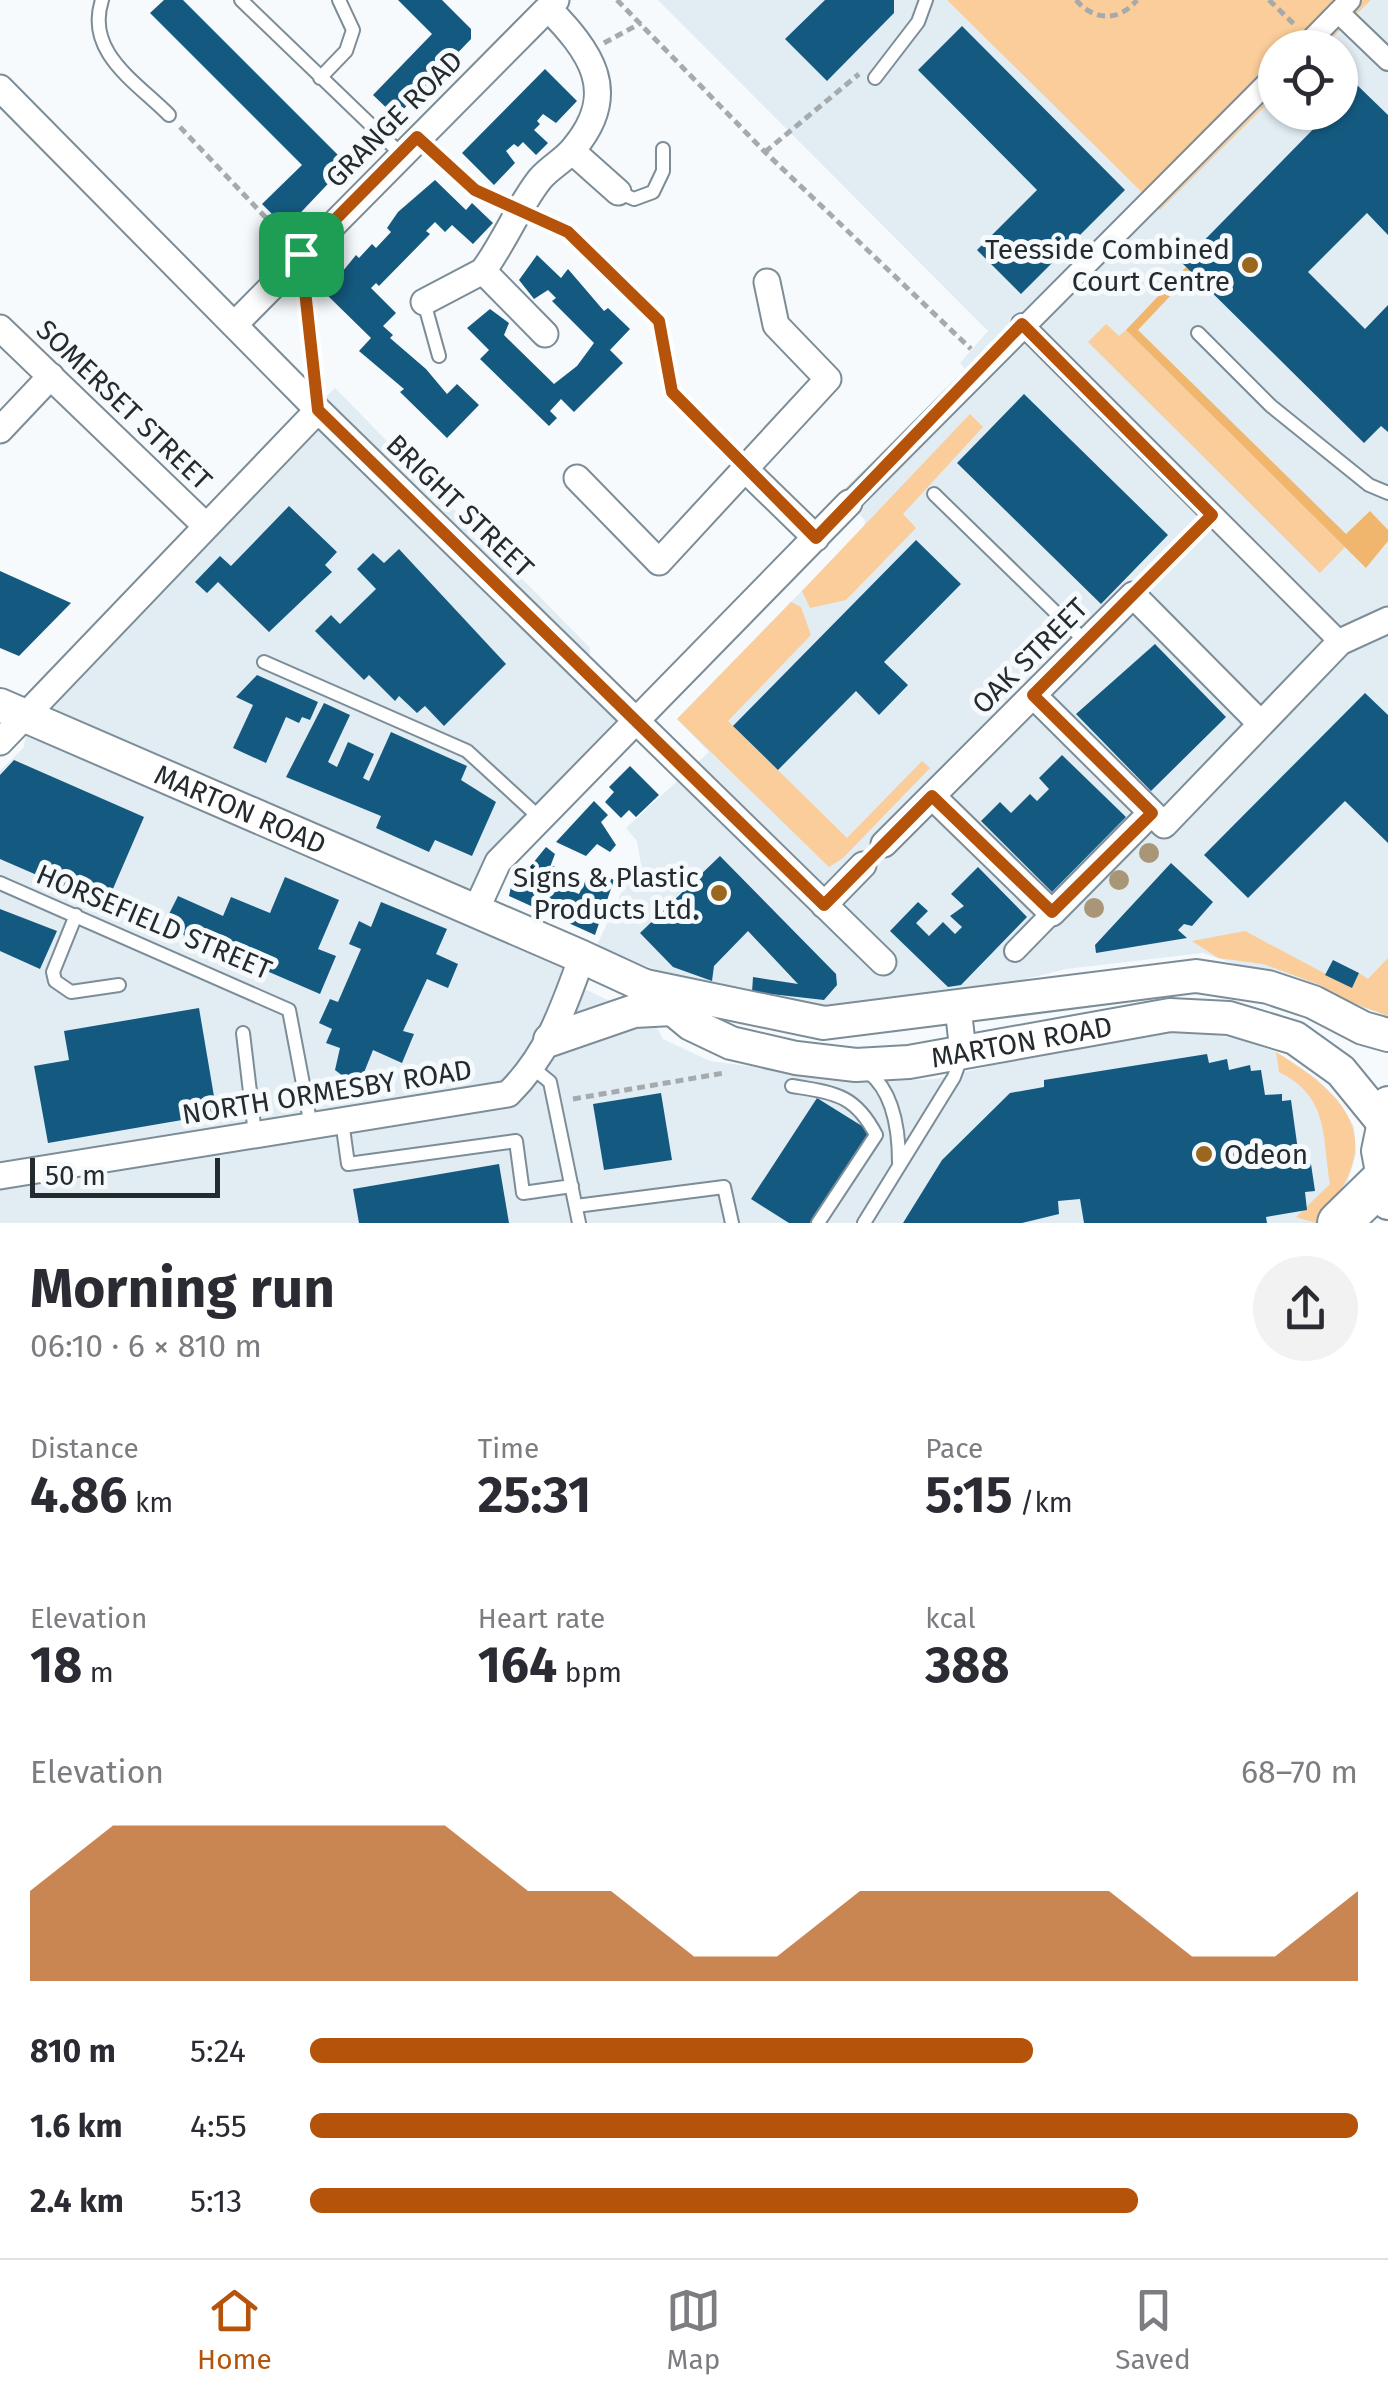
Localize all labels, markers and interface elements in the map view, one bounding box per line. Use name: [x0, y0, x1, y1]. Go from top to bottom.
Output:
map controls: [1258, 30, 1358, 130]
button: locate: [1258, 30, 1358, 130]
street label: GRANGE ROAD: [319, 44, 469, 194]
pin: [259, 212, 344, 297]
icon: arrive: [274, 227, 329, 282]
place label: Teesside Combined Court Centre: [985, 233, 1230, 298]
marker: Teesside Combined Court Centre: [1239, 254, 1261, 276]
street label: SOMERSET STREET: [30, 313, 219, 497]
street label: BRIGHT STREET: [380, 428, 541, 585]
street label: OAK STREET: [965, 591, 1095, 721]
street label: MARTON ROAD: [150, 757, 331, 861]
street label: HORSEFIELD STREET: [31, 858, 277, 987]
place label: Signs & Plastic Products Ltd.: [513, 861, 699, 926]
marker: Signs & Plastic Products Ltd.: [708, 882, 730, 904]
street label: MARTON ROAD: [928, 1009, 1115, 1074]
street label: NORTH ORMESBY ROAD: [180, 1053, 474, 1131]
place label: Odeon: [1224, 1138, 1308, 1171]
marker: Odeon: [1193, 1143, 1215, 1165]
scale bar: [30, 1153, 220, 1198]
text: 50 m: [45, 1159, 106, 1192]
text: Morning run: [30, 1256, 335, 1322]
button: share: [1253, 1256, 1358, 1361]
text: 06:10 · 6 × 810 m: [30, 1327, 262, 1365]
text: Distance: [30, 1432, 139, 1465]
text: Time: [478, 1432, 539, 1465]
text: Pace: [925, 1432, 983, 1465]
text: 4.86: [30, 1465, 128, 1525]
text: 25:31: [478, 1465, 591, 1525]
text: 5:15: [925, 1465, 1012, 1525]
text: km: [128, 1486, 173, 1519]
text: /km: [1012, 1486, 1073, 1519]
text: Elevation: [30, 1602, 147, 1635]
text: Heart rate: [478, 1602, 605, 1635]
text: kcal: [925, 1602, 976, 1635]
text: 18: [30, 1635, 82, 1695]
text: 164: [478, 1635, 557, 1695]
text: 388: [925, 1635, 1009, 1695]
text: m: [82, 1656, 114, 1689]
text: bpm: [557, 1656, 622, 1689]
text: Elevation: [30, 1753, 164, 1791]
text: 68–70 m: [1241, 1753, 1358, 1791]
text: 810 m: [30, 2032, 116, 2070]
text: 5:24: [190, 2032, 246, 2070]
text: 1.6 km: [30, 2107, 123, 2145]
text: 4:55: [190, 2107, 247, 2145]
text: 2.4 km: [30, 2182, 124, 2220]
text: 5:13: [190, 2182, 242, 2220]
tab: Home: [197, 2283, 272, 2376]
tab: Map: [666, 2283, 721, 2376]
tab: Saved: [1115, 2283, 1191, 2376]

